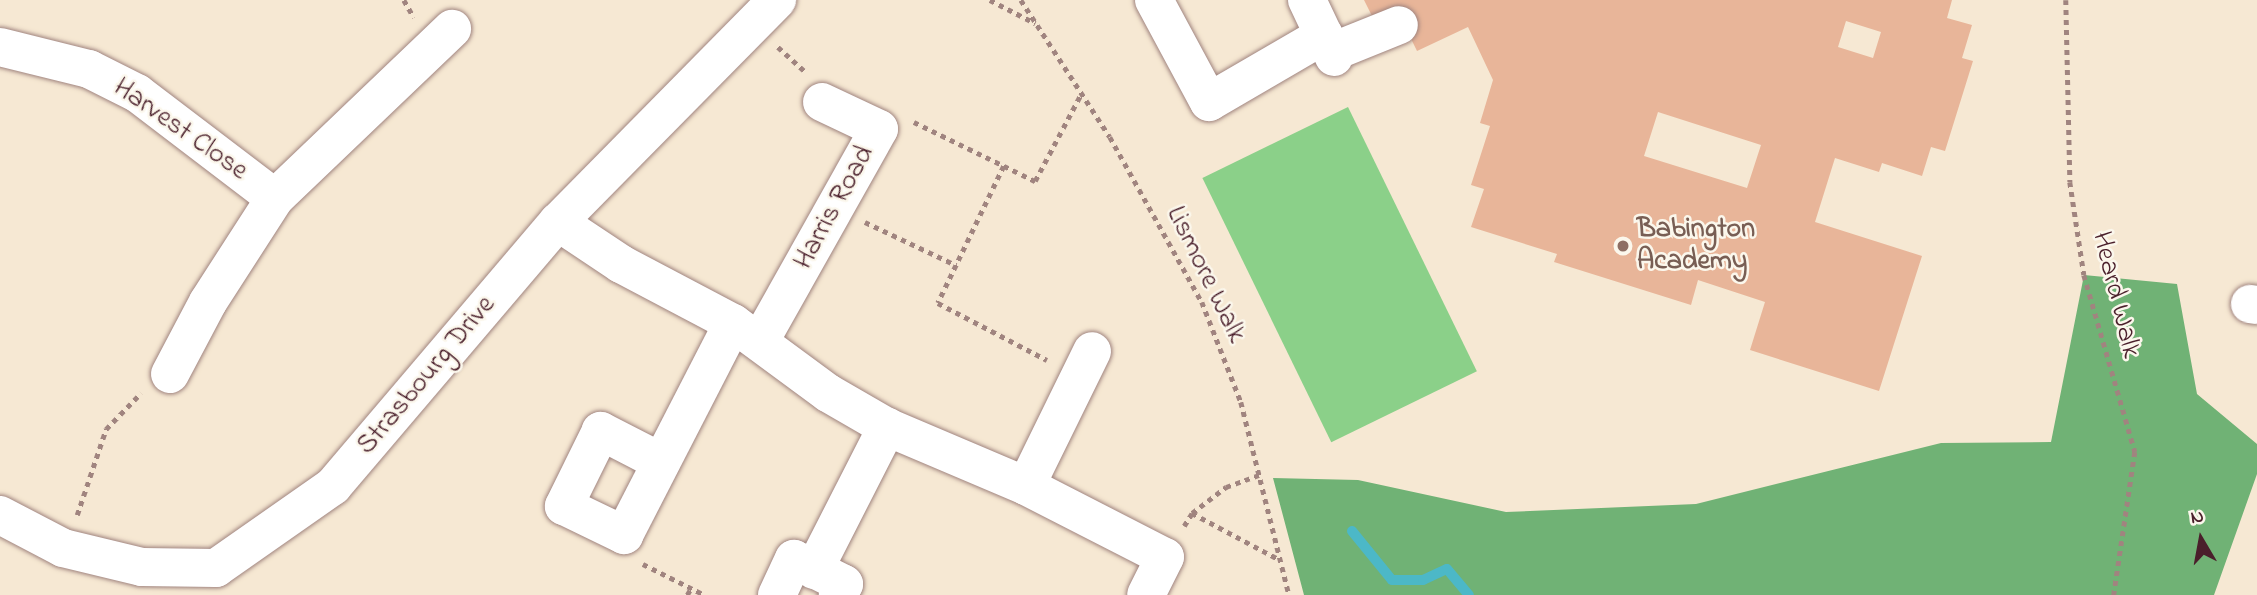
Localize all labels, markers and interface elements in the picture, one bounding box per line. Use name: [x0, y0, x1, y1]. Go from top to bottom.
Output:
street label: Harvest Close: [106, 71, 254, 189]
street label: Harris Road: [787, 140, 883, 276]
street label: Lismore Walk: [1157, 201, 1253, 349]
place label: Babington Academy: [1637, 213, 1755, 279]
street label: Heard Walk: [2083, 228, 2147, 362]
marker: Babington Academy: [1615, 238, 1631, 254]
street label: Strasbourg Drive: [351, 290, 503, 462]
text: N: [2189, 503, 2206, 532]
north arrow: [2166, 504, 2236, 574]

